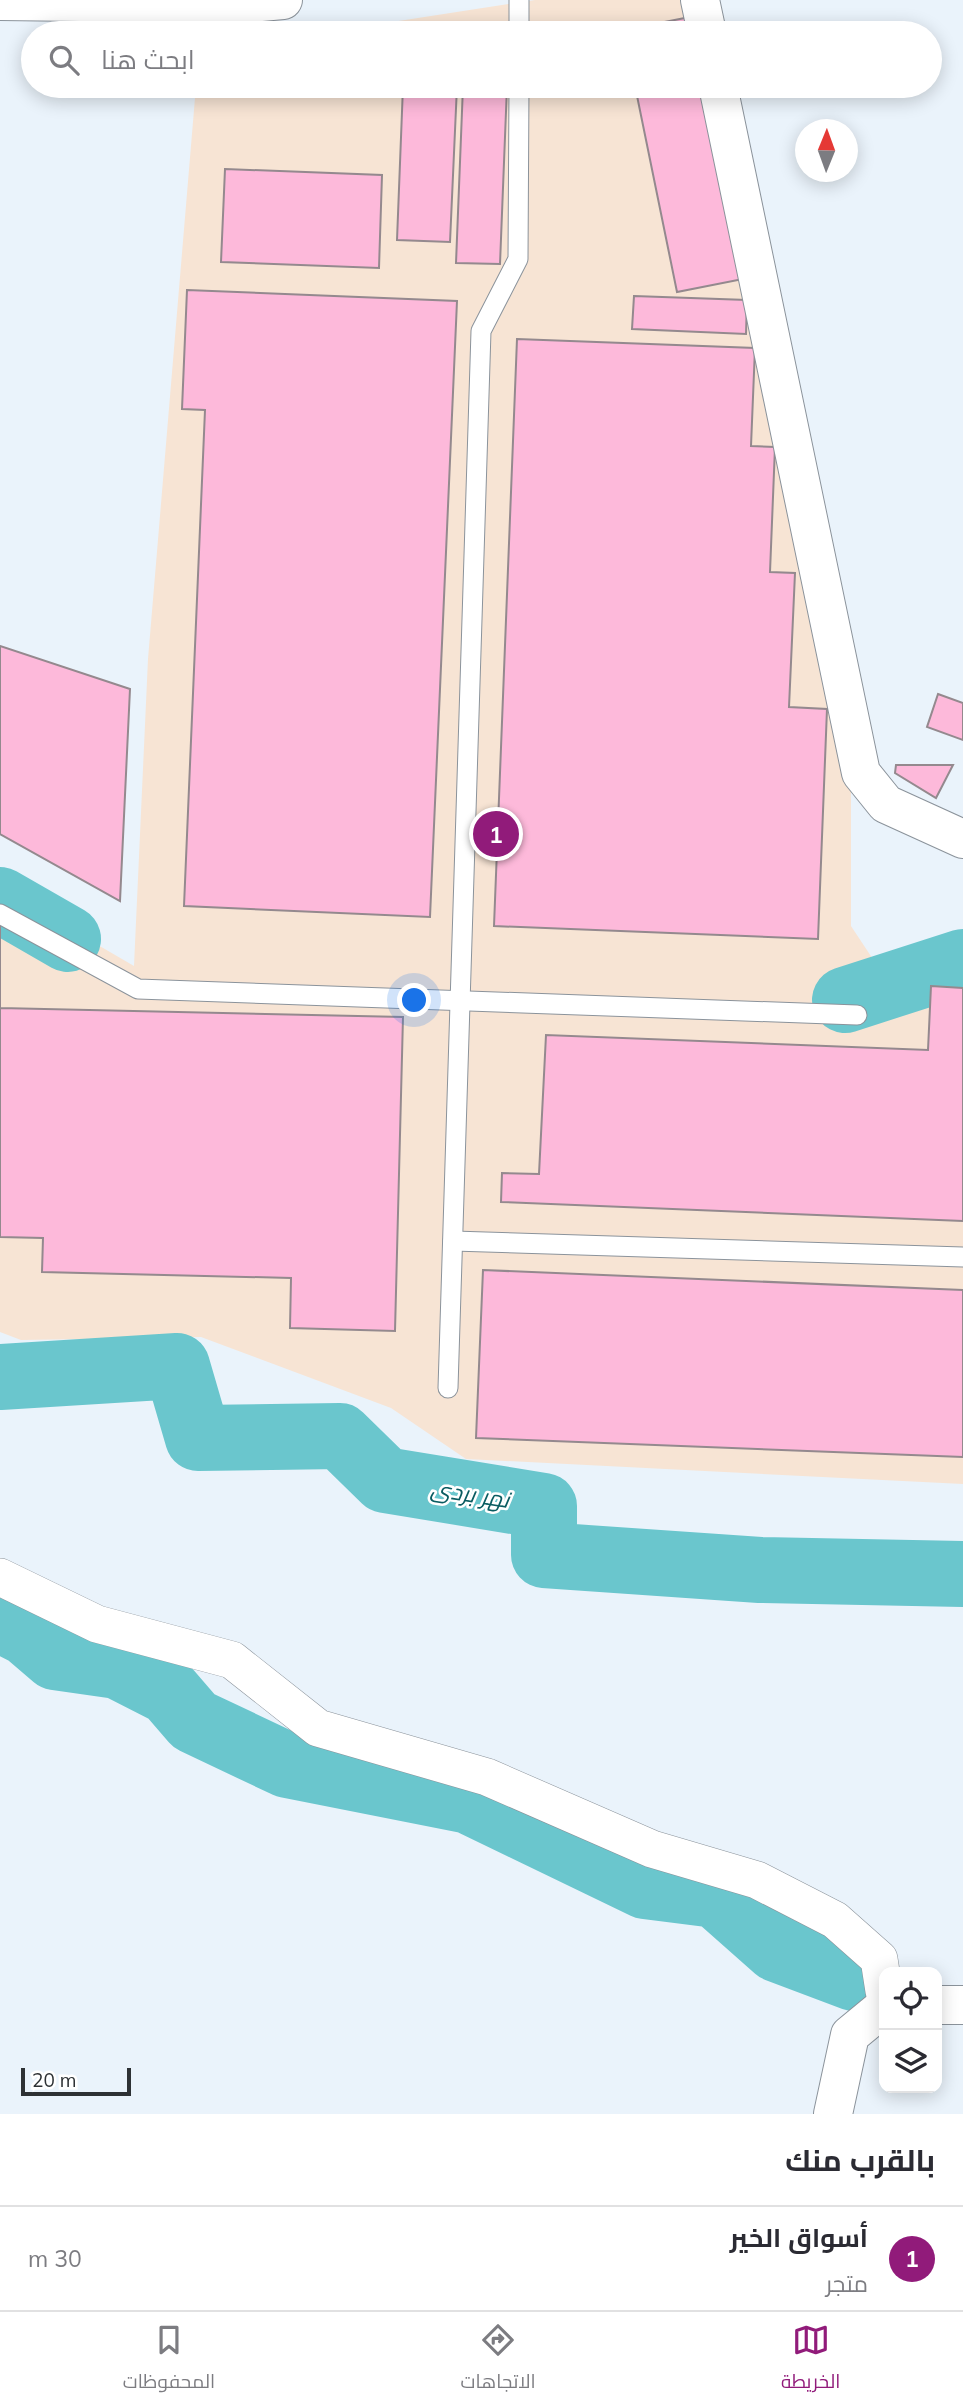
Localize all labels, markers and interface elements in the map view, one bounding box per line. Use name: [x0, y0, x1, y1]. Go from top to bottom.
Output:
search box: [21, 21, 942, 98]
icon: search: [45, 41, 83, 79]
text: ابحث هنا: [101, 43, 195, 76]
north arrow: [795, 119, 858, 182]
pin: 1: [473, 808, 519, 860]
your location: [397, 983, 431, 1017]
water label: نهر بردى: [429, 1473, 514, 1514]
map controls: [879, 1967, 942, 2093]
button: locate: [879, 1967, 942, 2030]
button: layers: [879, 2030, 942, 2093]
scale bar: [21, 2065, 131, 2097]
text: 20 m: [32, 2068, 76, 2092]
text: بالقرب منك: [785, 2141, 935, 2179]
text: أسواق الخير: [730, 2221, 868, 2254]
text: 30 m: [28, 2244, 82, 2273]
text: 1: [905, 2244, 919, 2273]
text: متجر: [826, 2269, 868, 2298]
tab: المحفوظات: [123, 2321, 215, 2399]
tab: الاتجاهات: [460, 2321, 536, 2399]
tab: الخريطة: [781, 2321, 840, 2399]

